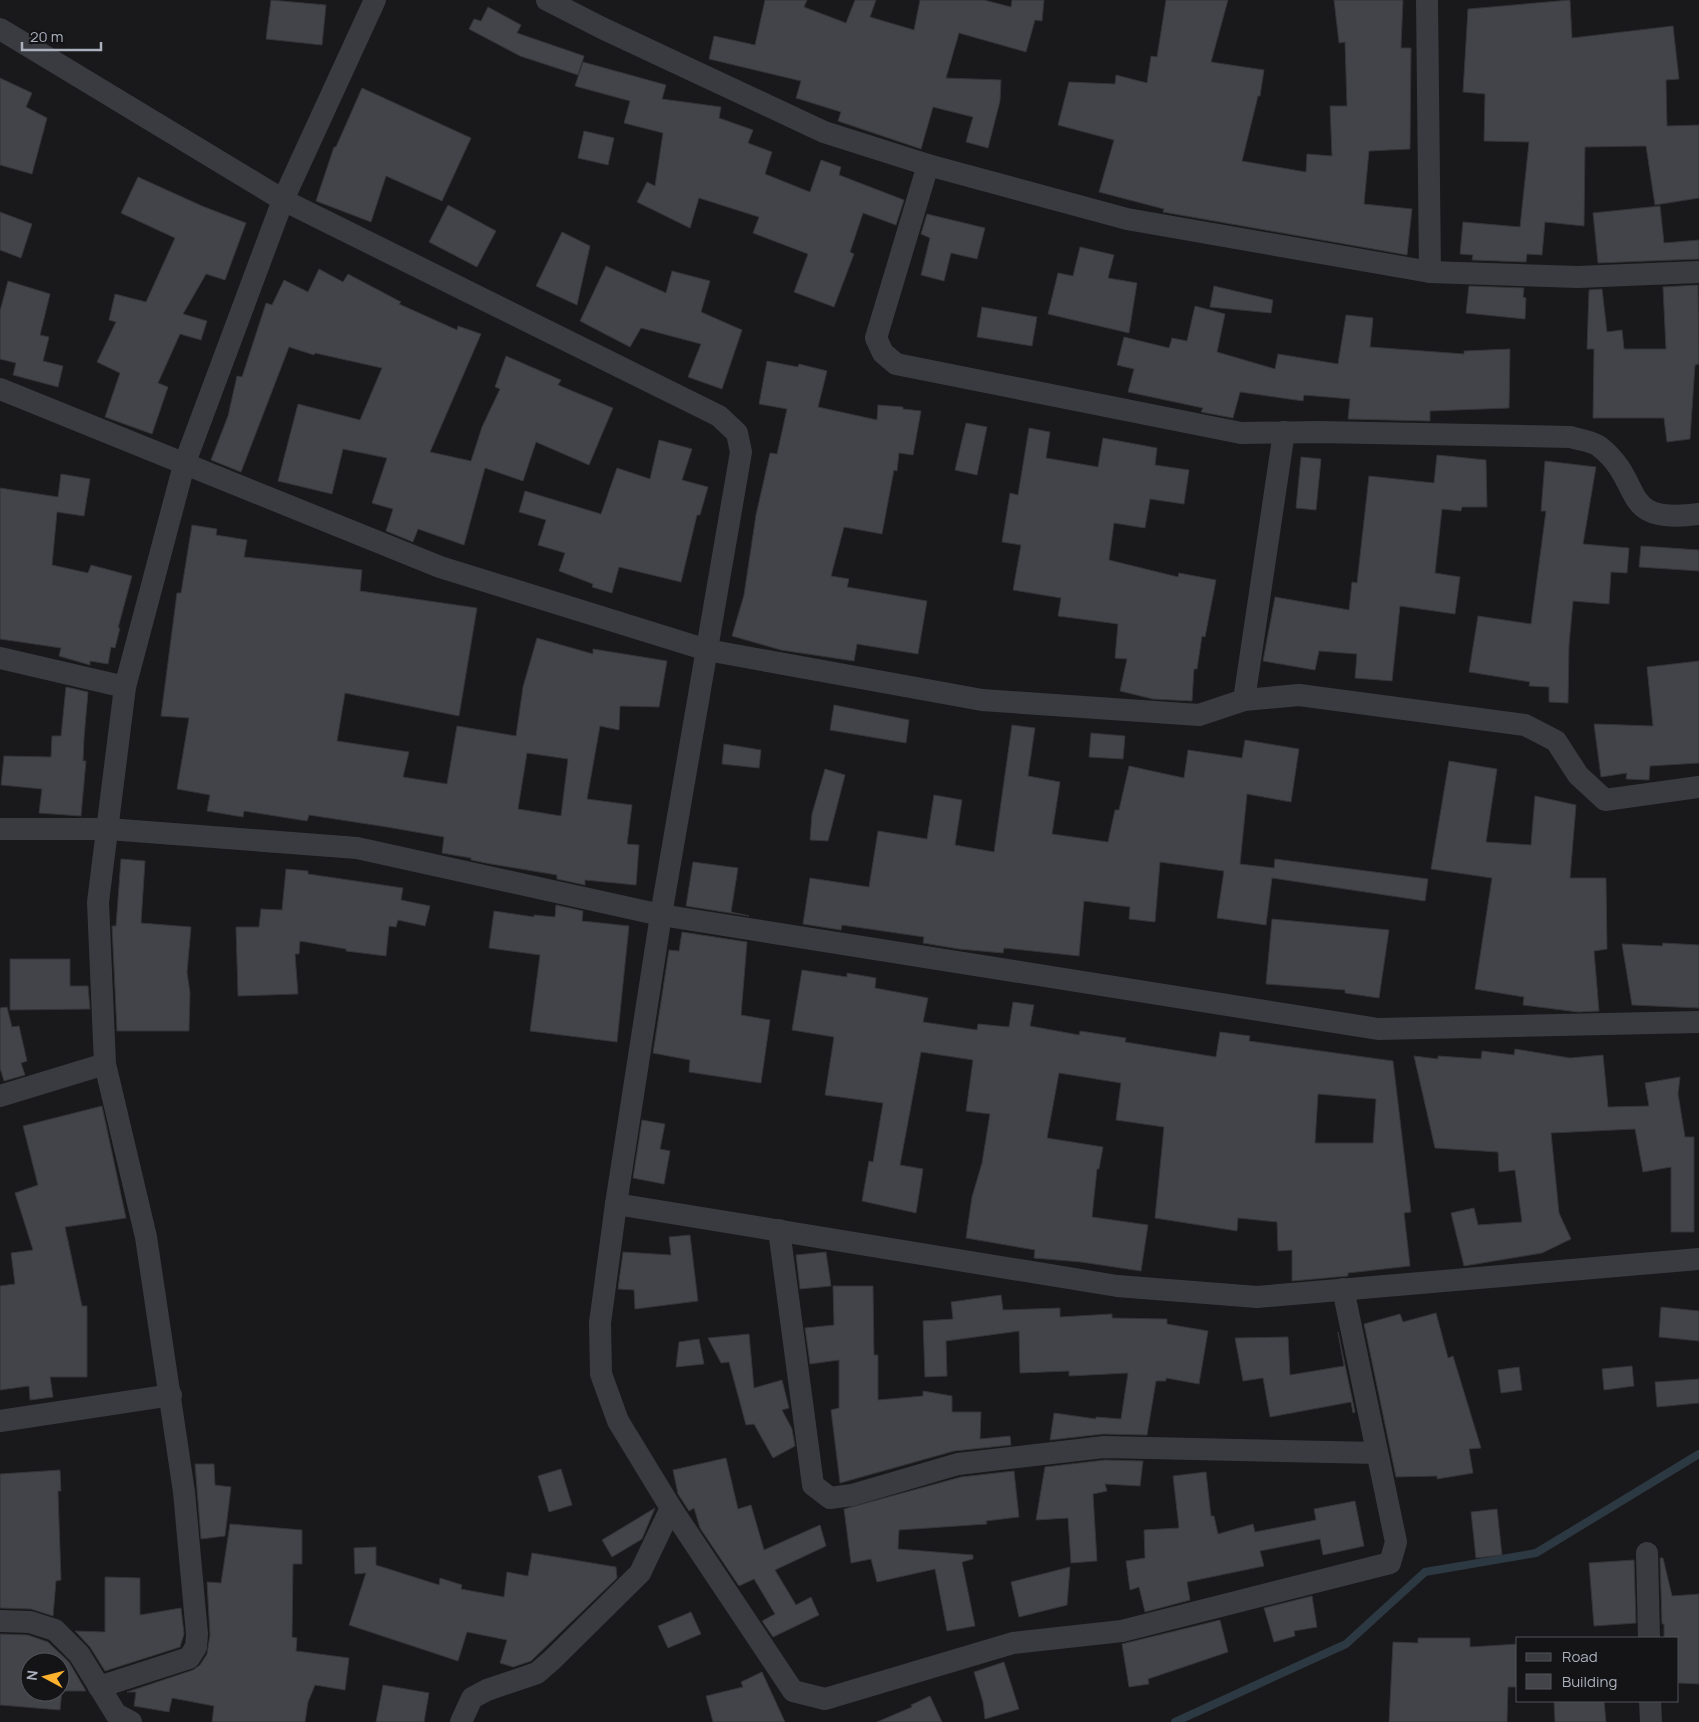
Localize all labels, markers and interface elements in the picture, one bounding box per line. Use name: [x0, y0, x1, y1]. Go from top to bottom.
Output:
scale bar: [22, 20, 101, 52]
text: 20 m: [30, 26, 63, 47]
legend: [1516, 1637, 1679, 1702]
text: Road: [1562, 1646, 1598, 1667]
north arrow: [20, 1652, 70, 1702]
text: N: [22, 1669, 42, 1682]
text: Building: [1562, 1671, 1617, 1692]

